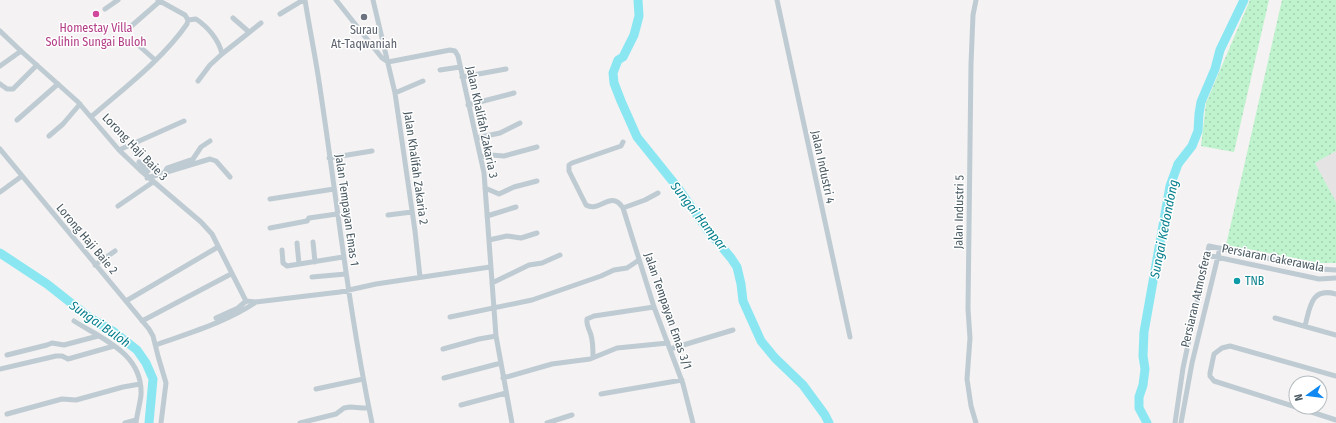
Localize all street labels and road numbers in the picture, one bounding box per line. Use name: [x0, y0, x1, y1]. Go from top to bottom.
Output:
street label: Jalan Khalifah Zakaria 3: [463, 65, 501, 179]
street label: Lorong Haji Baie 3: [99, 111, 171, 183]
street label: Jalan Khalifah Zakaria 2: [401, 111, 431, 225]
street label: Jalan Industri 4: [808, 129, 838, 205]
street label: Jalan Tempayan Emas 1: [332, 153, 362, 267]
street label: Jalan Industri 5: [951, 174, 967, 249]
street label: Lorong Haji Baie 2: [53, 201, 121, 277]
street label: Persiaran Cakerawala: [1221, 241, 1326, 275]
street label: Persiaran Atmosfera: [1178, 249, 1214, 349]
street label: Jalan Tempayan Emas 3/1: [641, 251, 695, 371]

